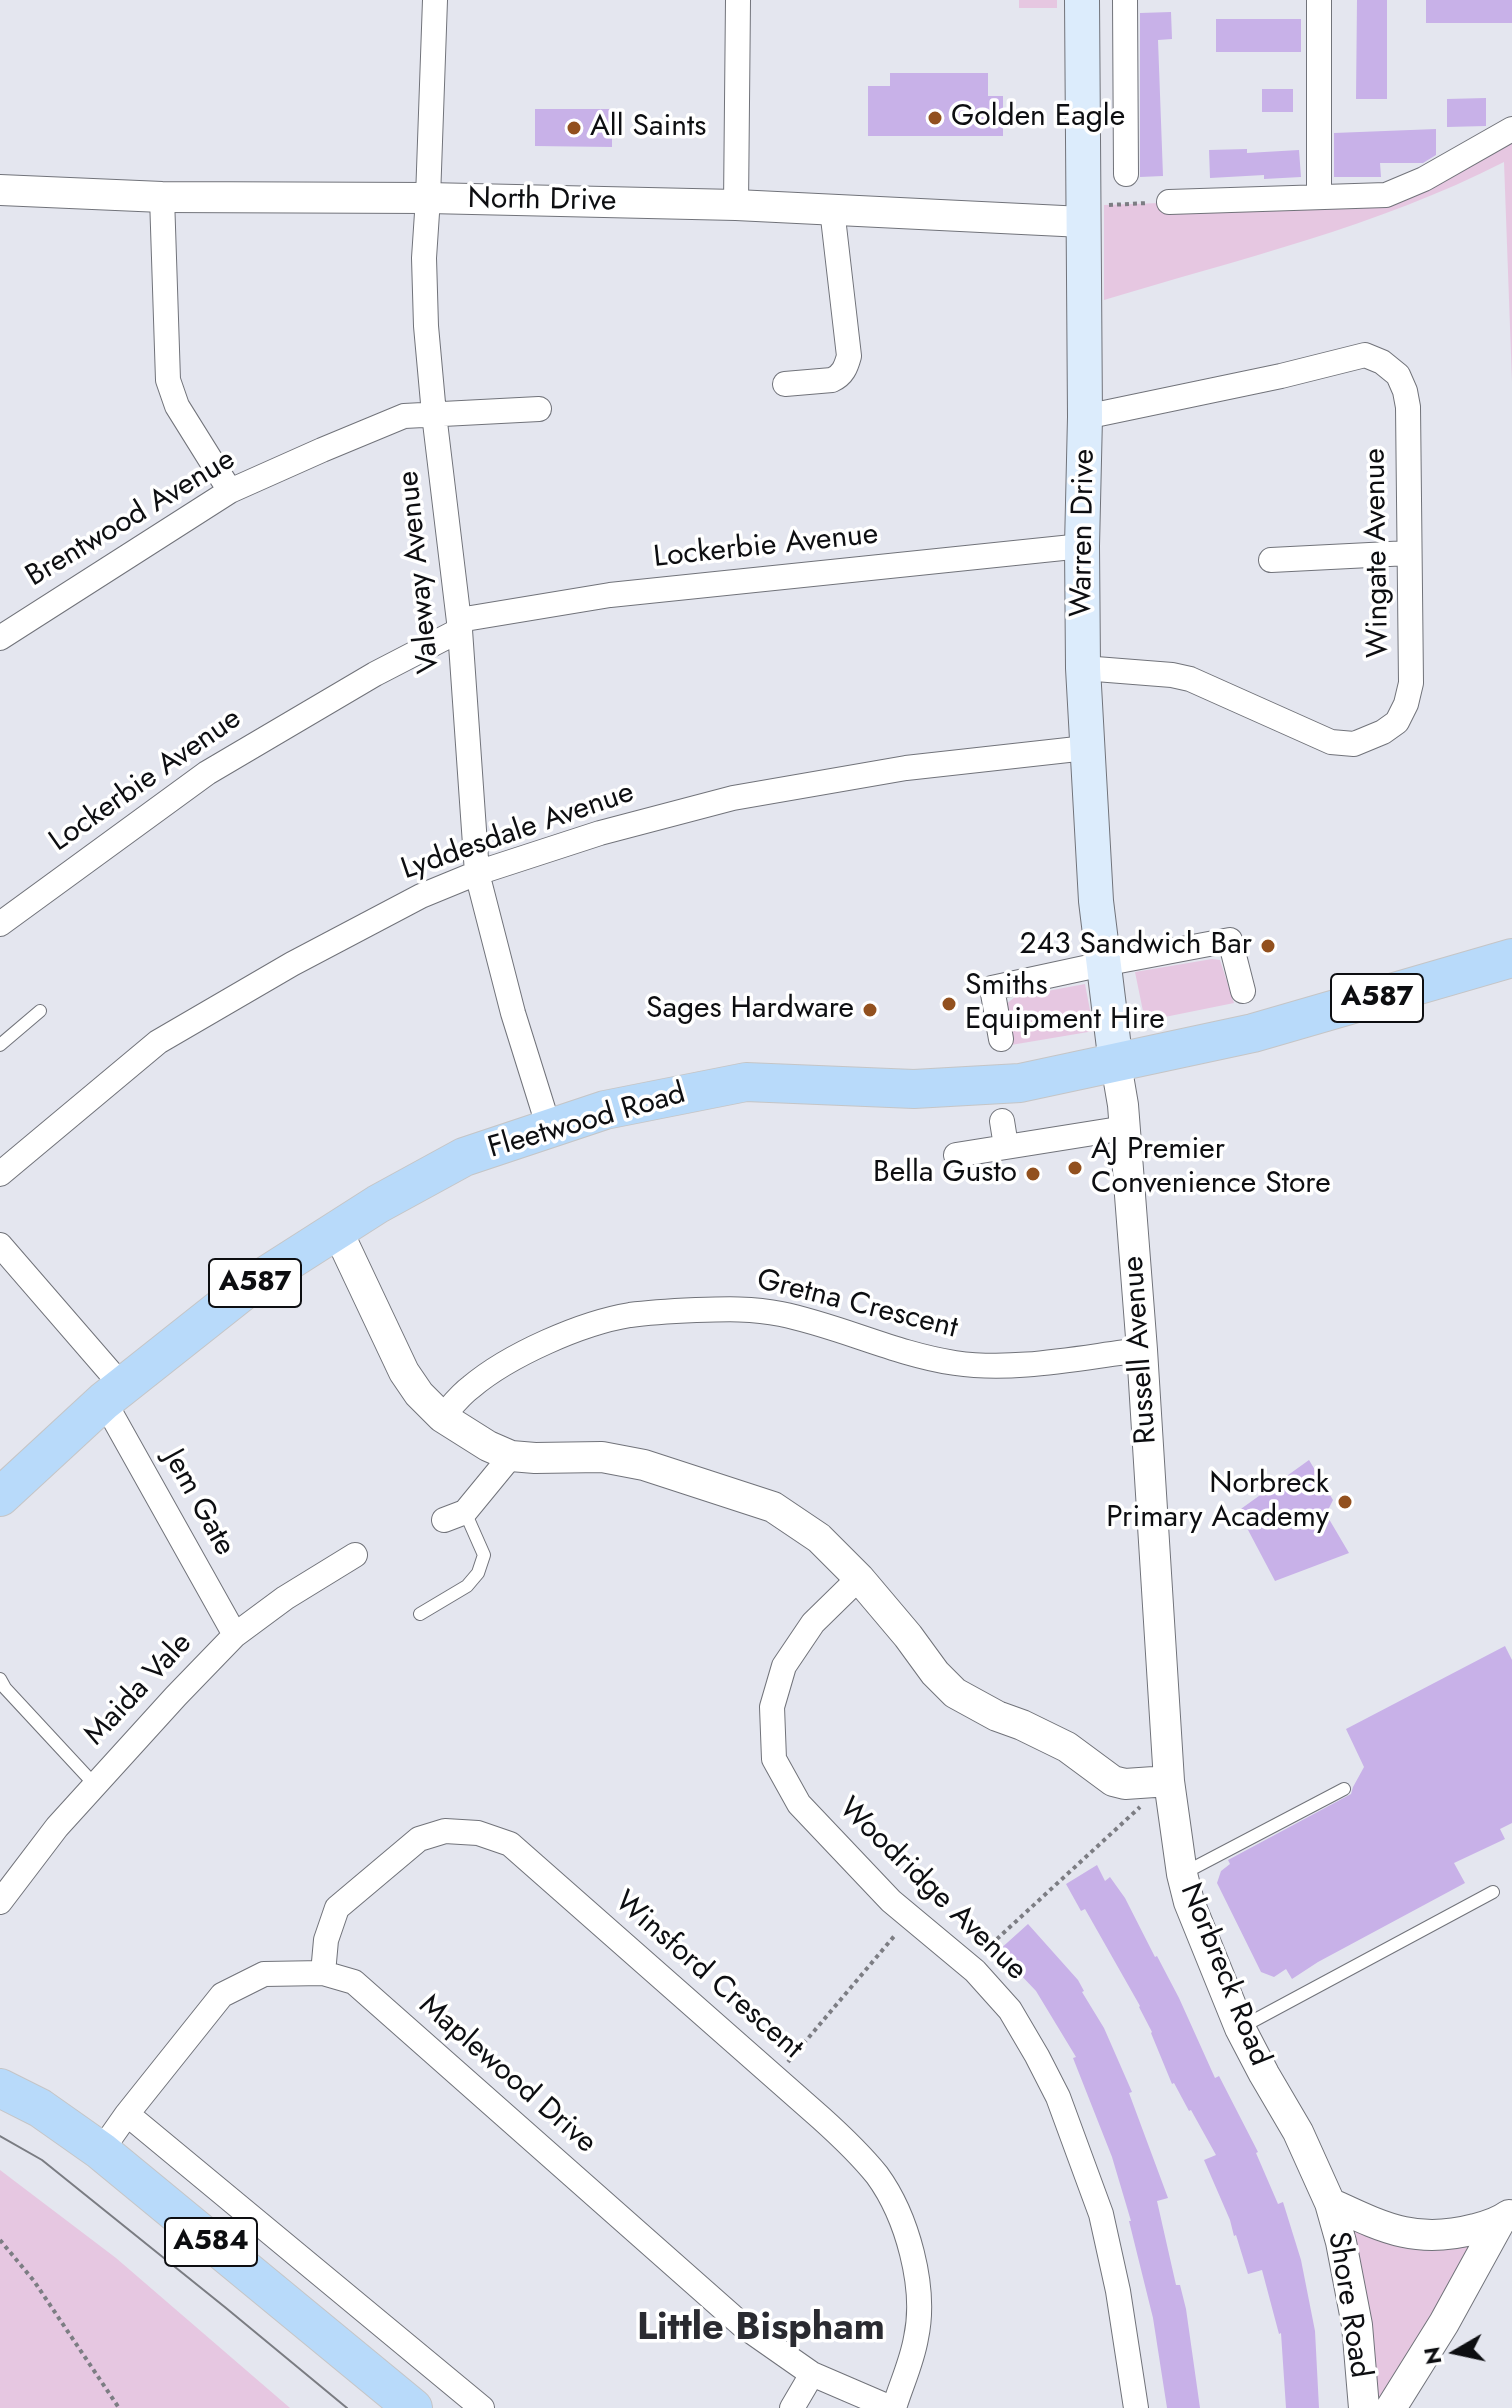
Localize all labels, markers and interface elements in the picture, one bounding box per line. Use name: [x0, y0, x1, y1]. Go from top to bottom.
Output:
place label: Golden Eagle: [951, 100, 1125, 136]
marker: Golden Eagle: [926, 109, 944, 127]
place label: All Saints: [590, 110, 706, 146]
marker: All Saints: [565, 119, 583, 137]
street label: North Drive: [467, 182, 617, 220]
street label: Brentwood Avenue: [20, 442, 242, 596]
street label: Wingate Avenue: [1358, 448, 1398, 658]
street label: Warren Drive: [1065, 449, 1103, 617]
street label: Valeway Avenue: [391, 469, 449, 675]
street label: Lockerbie Avenue: [652, 517, 880, 577]
street label: Lockerbie Avenue: [43, 702, 249, 860]
street label: Lyddesdale Avenue: [397, 775, 639, 889]
place label: 243 Sandwich Bar: [1020, 928, 1252, 964]
marker: 243 Sandwich Bar: [1259, 937, 1277, 955]
place label: Smiths Equipment Hire: [965, 969, 1165, 1040]
road number: A587: [1331, 974, 1423, 1022]
place label: Sages Hardware: [646, 992, 854, 1028]
marker: Smiths Equipment Hire: [940, 995, 958, 1013]
marker: Sages Hardware: [861, 1001, 879, 1019]
street label: Fleetwood Road: [484, 1077, 690, 1167]
place label: AJ Premier Convenience Store: [1091, 1133, 1331, 1204]
place label: Bella Gusto: [873, 1156, 1017, 1192]
marker: AJ Premier Convenience Store: [1066, 1159, 1084, 1177]
marker: Bella Gusto: [1024, 1165, 1042, 1183]
street label: Russell Avenue: [1116, 1255, 1166, 1445]
road number: A587: [209, 1259, 301, 1307]
street label: Gretna Crescent: [753, 1263, 961, 1347]
street label: Jem Gate: [154, 1444, 242, 1562]
place label: Norbreck Primary Academy: [1106, 1467, 1329, 1538]
marker: Norbreck Primary Academy: [1336, 1493, 1354, 1511]
street label: Maida Vale: [78, 1626, 200, 1754]
street label: Woodridge Avenue: [831, 1791, 1033, 1989]
street label: Norbreck Road: [1171, 1879, 1277, 2071]
street label: Winsford Crescent: [607, 1885, 809, 2067]
street label: Maplewood Drive: [411, 1988, 603, 2162]
road number: A584: [165, 2218, 257, 2266]
street label: Shore Road: [1319, 2229, 1377, 2381]
district label: Little Bispham: [637, 2307, 885, 2353]
north arrow: [1416, 2312, 1496, 2392]
text: N: [1415, 2345, 1449, 2367]

